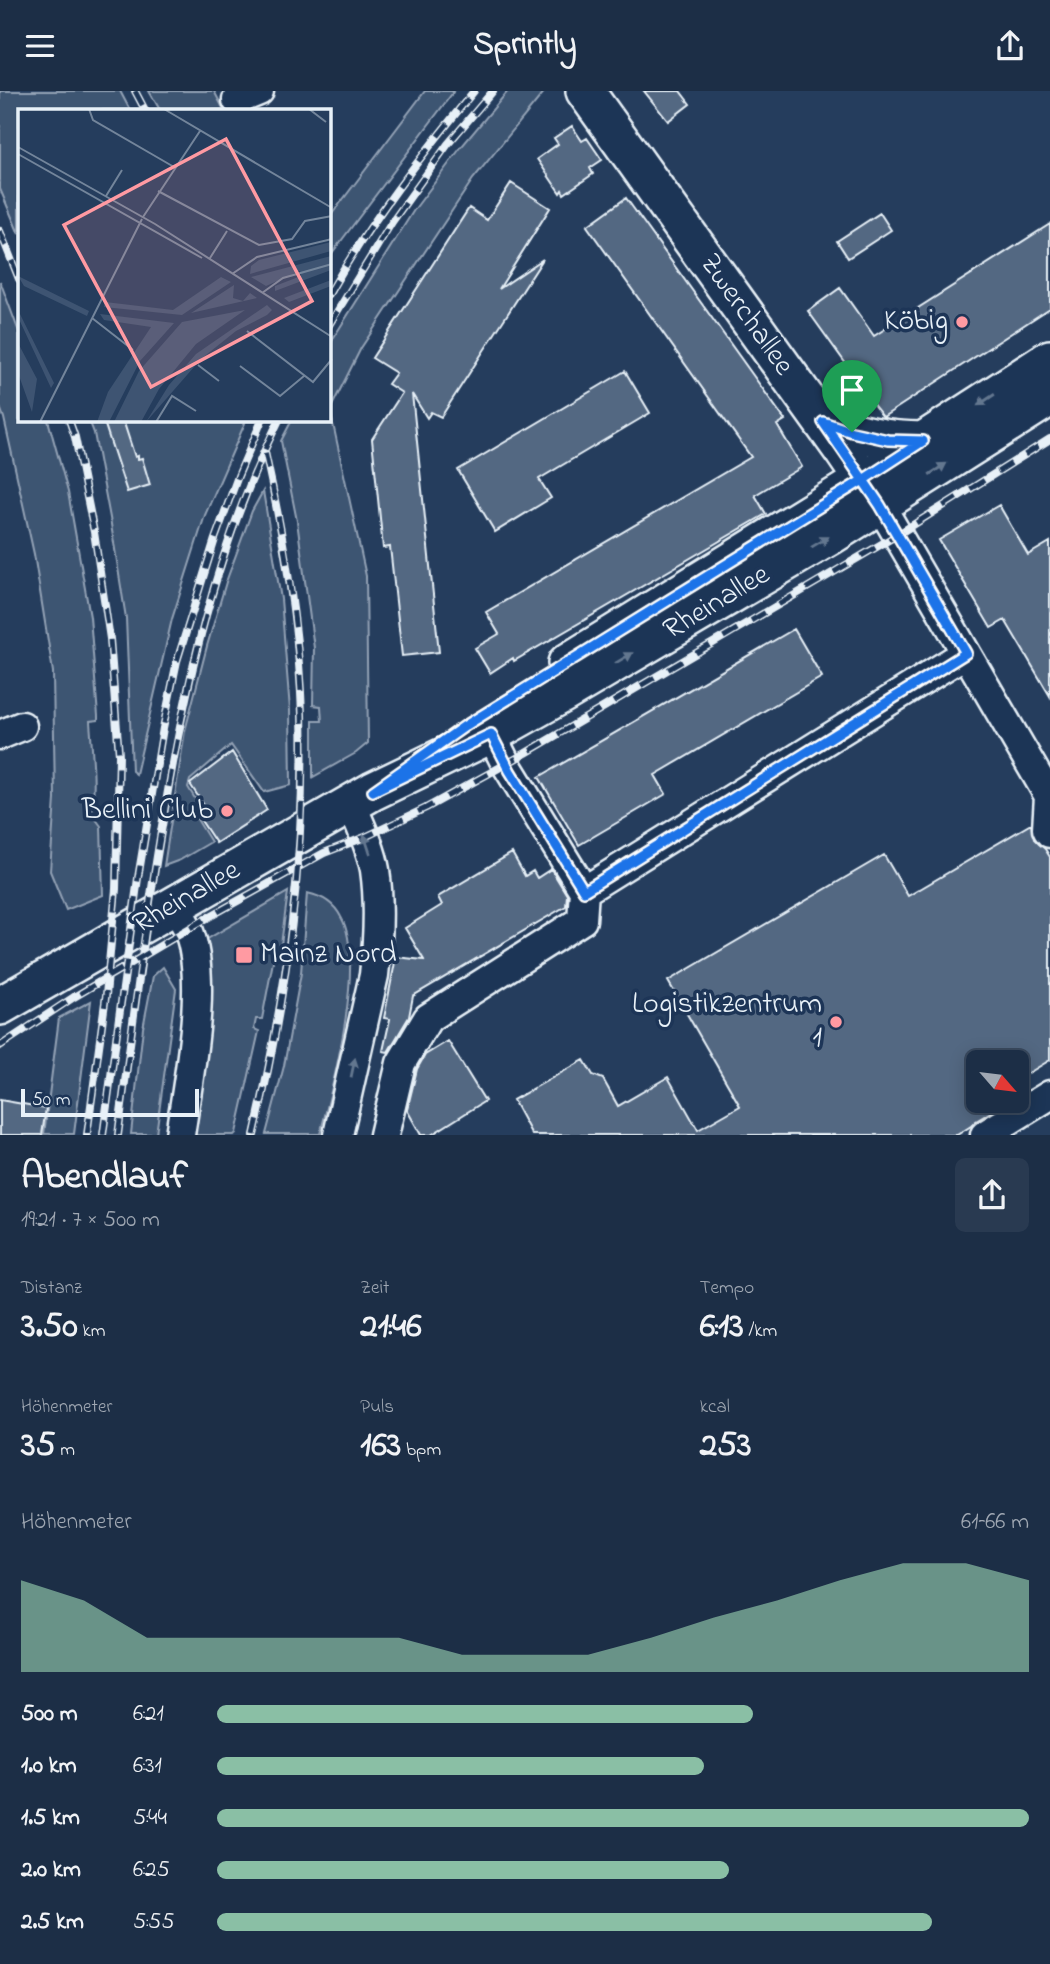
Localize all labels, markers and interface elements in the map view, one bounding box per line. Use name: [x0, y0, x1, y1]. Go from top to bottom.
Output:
text: Sprintly: [473, 22, 577, 69]
icon: menu: [21, 27, 59, 65]
icon: share: [991, 27, 1029, 65]
inset map: [18, 109, 331, 422]
street label: Zwerchallee: [688, 245, 805, 385]
place label: Köbig: [884, 300, 948, 344]
marker: Köbig: [954, 314, 970, 330]
pin: [822, 360, 882, 432]
icon: arrive: [833, 371, 871, 409]
one-way arrow: [977, 393, 996, 406]
one-way arrow: [928, 462, 947, 475]
one-way arrow: [811, 536, 830, 548]
street label: Rheinallee: [655, 554, 779, 652]
one-way arrow: [615, 652, 634, 664]
place label: Bellini Club: [81, 789, 213, 833]
marker: Bellini Club: [219, 803, 235, 819]
one-way arrow: [361, 833, 372, 854]
street label: Rheinallee: [125, 849, 249, 946]
place label: Mainz Nord: [260, 933, 397, 977]
marker: Mainz Nord: [234, 945, 254, 965]
place label: Logistikzentrum 1: [632, 983, 822, 1061]
marker: Logistikzentrum 1: [828, 1014, 844, 1030]
north arrow: [966, 1050, 1029, 1113]
map controls: [966, 1050, 1029, 1113]
one-way arrow: [348, 1057, 359, 1079]
scale bar: [21, 1085, 200, 1117]
text: 50 m: [32, 1087, 71, 1114]
text: Abendlauf: [21, 1150, 188, 1206]
button: share: [955, 1158, 1029, 1232]
text: 19:21 · 7 × 500 m: [21, 1204, 160, 1237]
text: Distanz: [21, 1275, 82, 1302]
text: Zeit: [360, 1275, 389, 1302]
text: Tempo: [700, 1275, 754, 1302]
text: 3.50: [21, 1302, 78, 1353]
text: 21:46: [360, 1302, 422, 1353]
text: 6:13: [700, 1302, 744, 1353]
text: km: [78, 1318, 106, 1345]
text: /km: [744, 1318, 777, 1345]
text: Höhenmeter: [21, 1394, 112, 1421]
text: Puls: [360, 1394, 394, 1421]
text: kcal: [700, 1394, 730, 1421]
text: 35: [21, 1421, 55, 1472]
text: 163: [360, 1421, 401, 1472]
text: 253: [700, 1421, 752, 1472]
text: m: [55, 1437, 75, 1464]
text: bpm: [401, 1437, 441, 1464]
text: Höhenmeter: [21, 1506, 132, 1539]
text: 61–66 m: [961, 1506, 1029, 1539]
text: 500 m: [21, 1698, 78, 1731]
text: 6:21: [133, 1698, 164, 1731]
text: 1.0 km: [21, 1750, 77, 1783]
text: 6:31: [133, 1750, 162, 1783]
text: 1.5 km: [21, 1802, 80, 1835]
text: 5:44: [133, 1802, 167, 1835]
text: 2.0 km: [21, 1854, 81, 1887]
text: 6:25: [133, 1854, 170, 1887]
text: 2.5 km: [21, 1906, 84, 1939]
text: 5:55: [133, 1906, 174, 1939]

